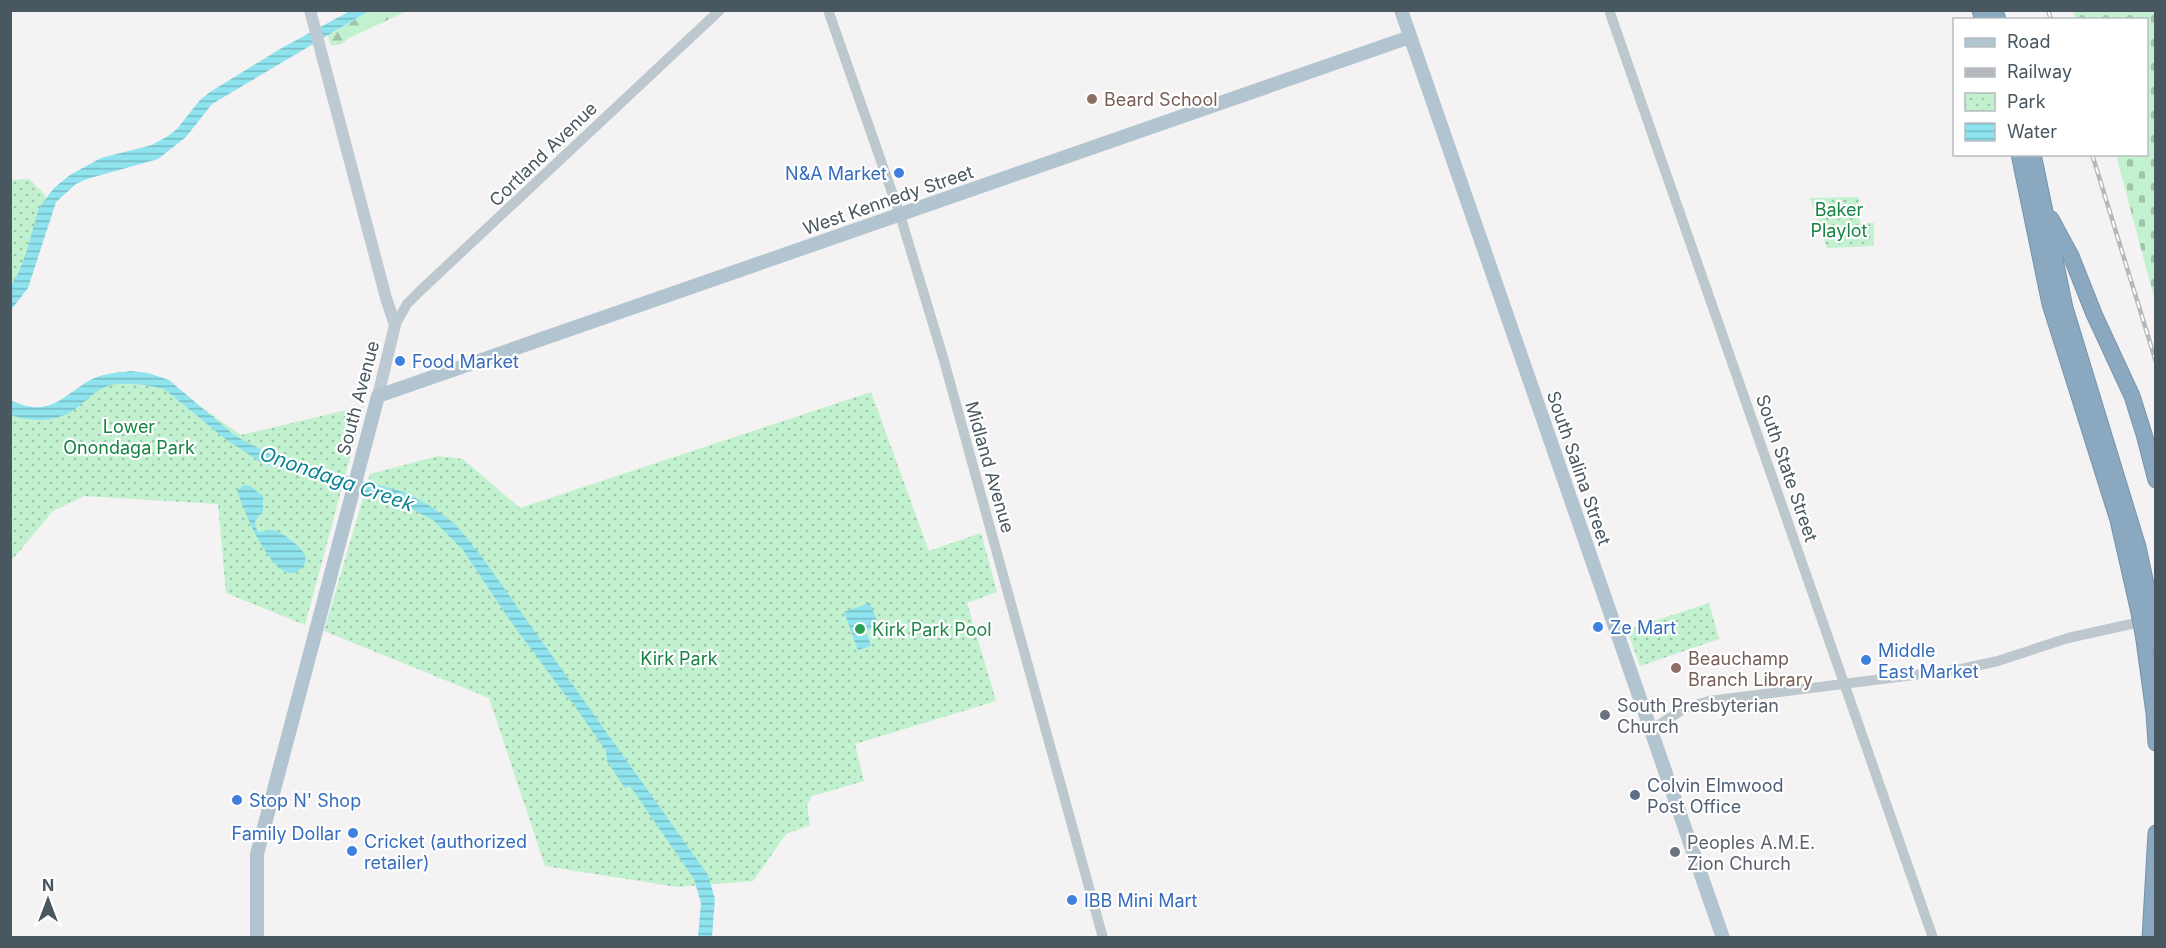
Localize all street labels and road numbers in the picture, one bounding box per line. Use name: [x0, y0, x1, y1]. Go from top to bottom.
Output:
street label: Cortland Avenue: [485, 97, 601, 211]
street label: West Kennedy Street: [800, 161, 976, 239]
street label: South Avenue: [333, 338, 383, 458]
street label: South Salina Street: [1543, 388, 1615, 548]
street label: South State Street: [1752, 392, 1822, 544]
street label: Midland Avenue: [961, 399, 1019, 535]

